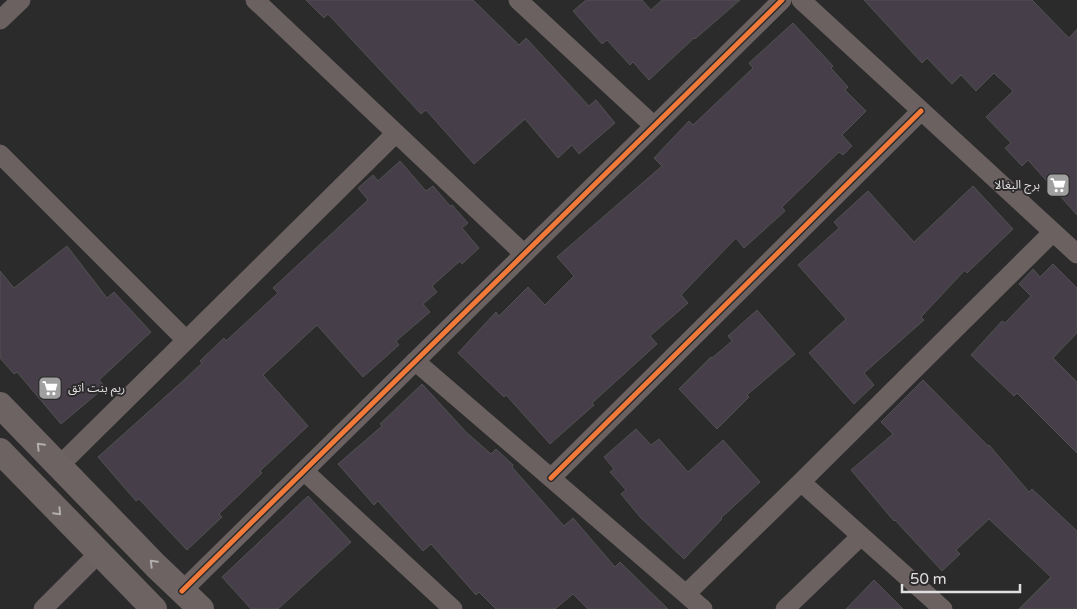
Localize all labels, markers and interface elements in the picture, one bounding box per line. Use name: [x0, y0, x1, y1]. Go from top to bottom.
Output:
supermarket icon: برج البغالا: [1045, 172, 1071, 198]
place label: برج البغالا: [994, 178, 1040, 194]
supermarket icon: ريم بنت اتق: [37, 375, 63, 401]
place label: ريم بنت اتق: [68, 381, 125, 397]
one-way arrow: [37, 443, 46, 452]
one-way arrow: [52, 506, 61, 515]
one-way arrow: [150, 559, 159, 568]
scale bar: [902, 562, 1020, 594]
text: 50 m: [910, 570, 947, 588]

